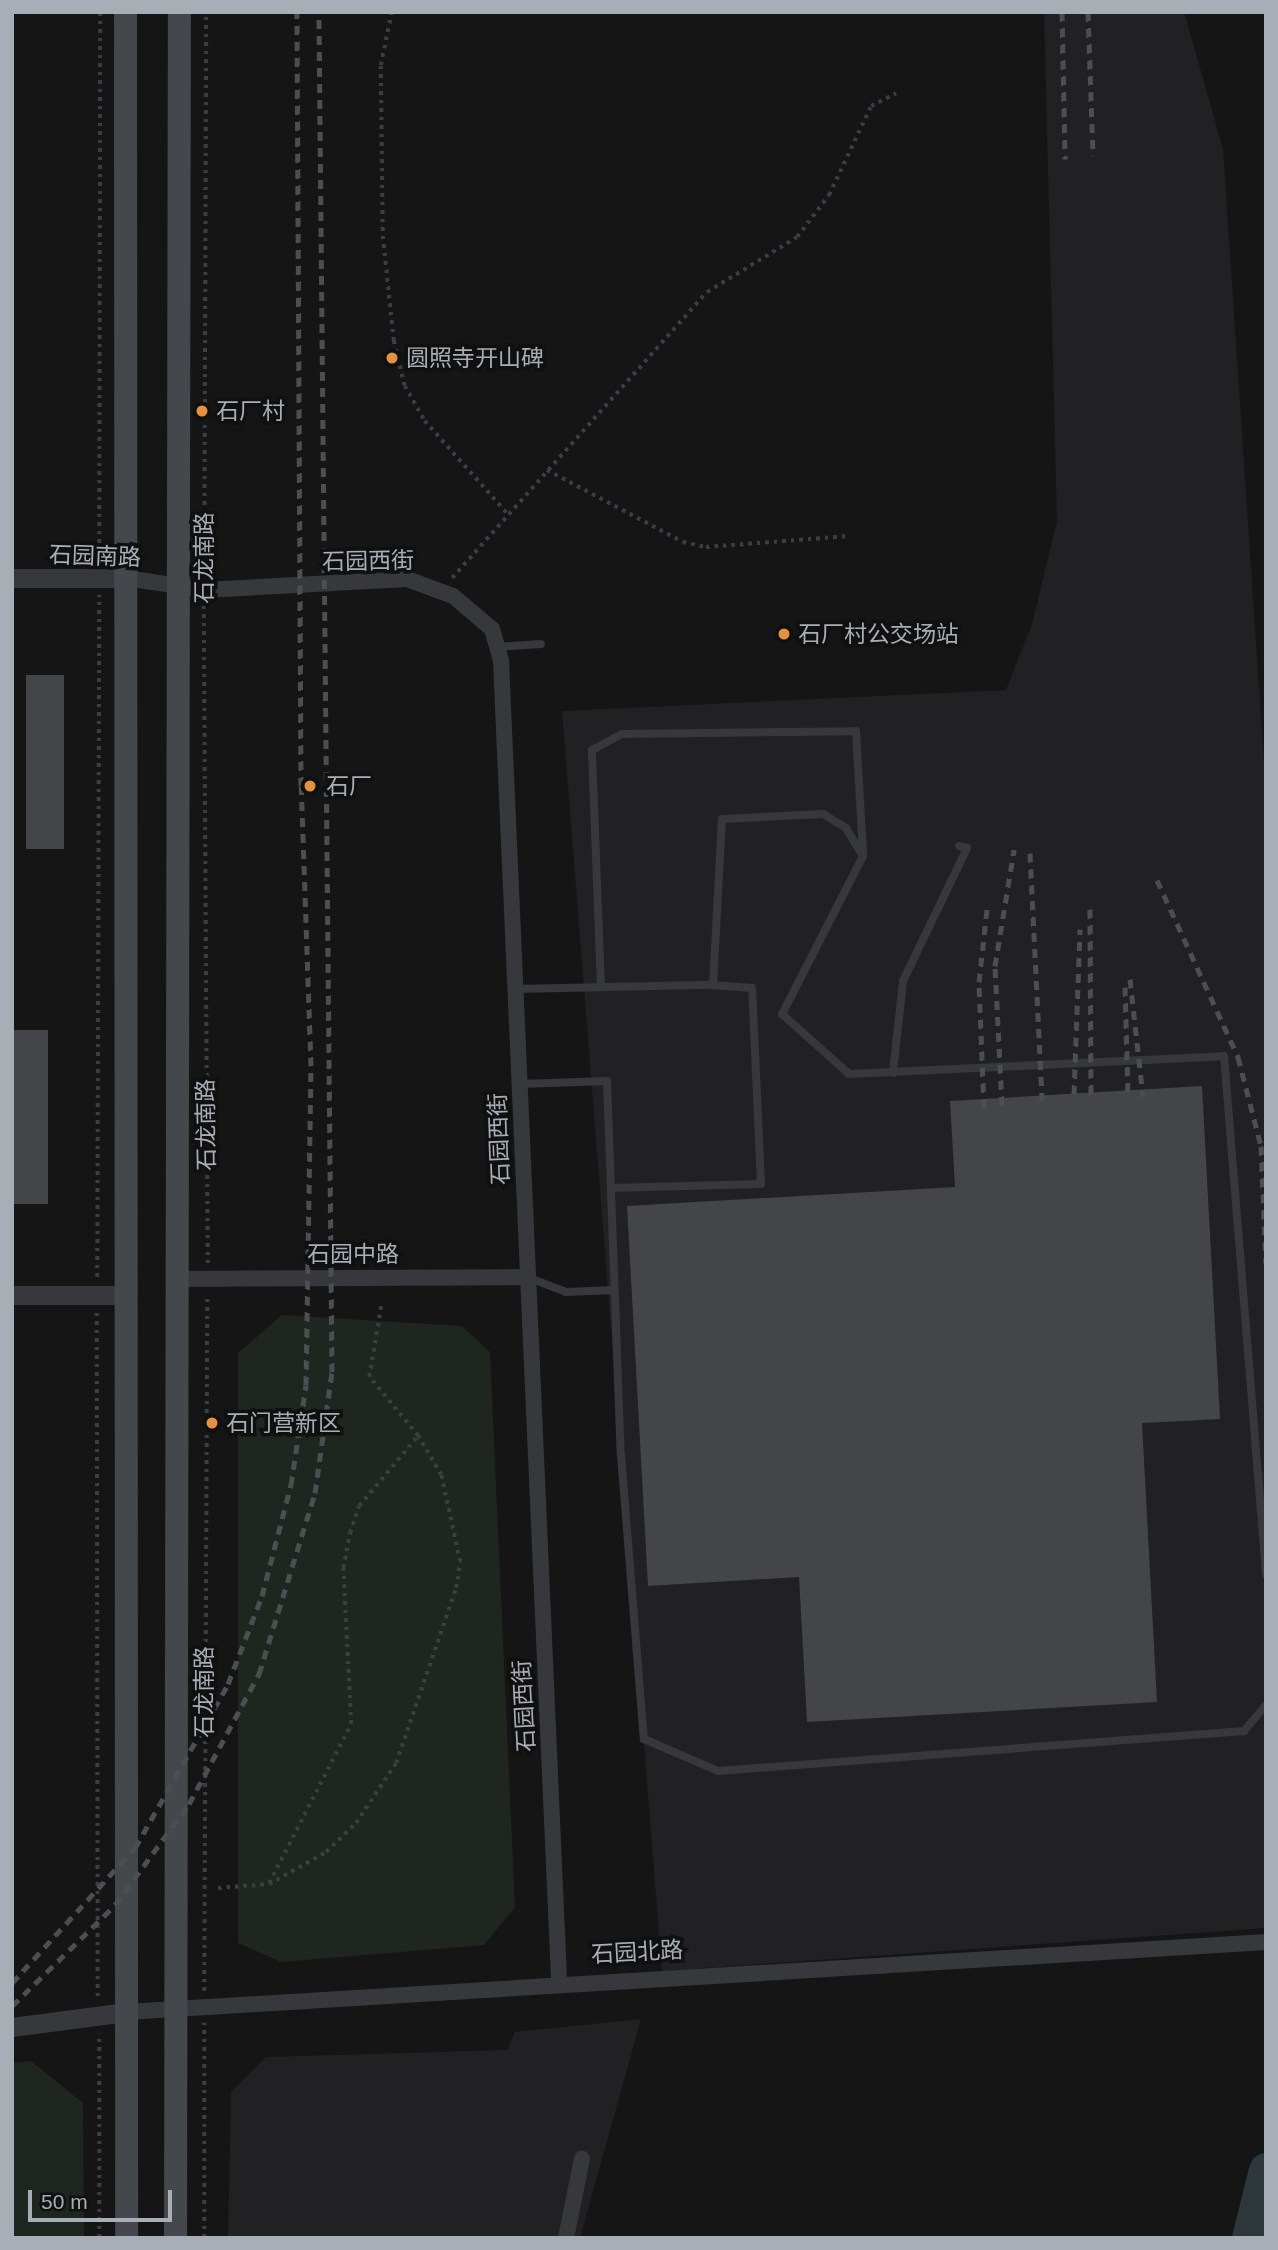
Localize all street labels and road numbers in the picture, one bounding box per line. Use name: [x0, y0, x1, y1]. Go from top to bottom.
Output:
street label: 石龙南路: [190, 512, 218, 604]
street label: 石园南路: [49, 541, 141, 571]
street label: 石园西街: [322, 546, 414, 576]
street label: 石龙南路: [191, 1079, 221, 1171]
street label: 石园西街: [484, 1093, 514, 1185]
street label: 石园中路: [307, 1240, 399, 1268]
street label: 石龙南路: [190, 1646, 218, 1738]
street label: 石园西街: [508, 1659, 540, 1753]
street label: 石园北路: [590, 1936, 684, 1968]

